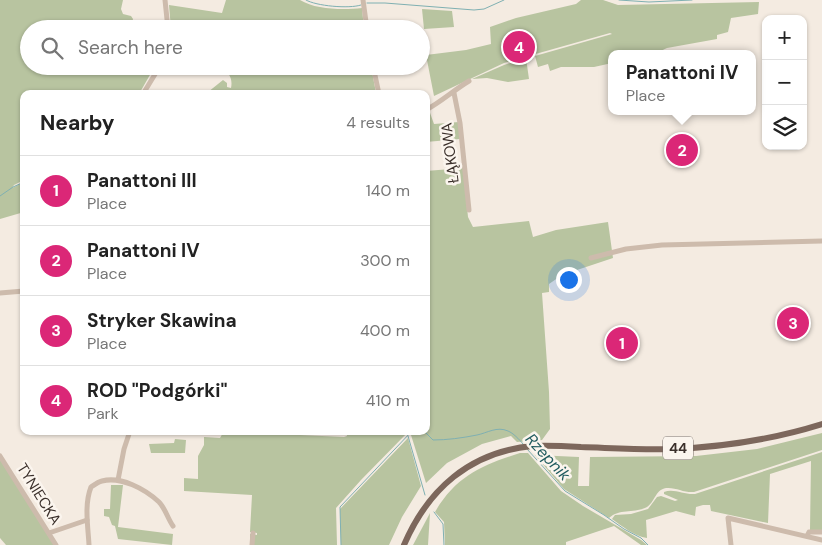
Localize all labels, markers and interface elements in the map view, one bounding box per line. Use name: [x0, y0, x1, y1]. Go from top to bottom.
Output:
map controls: [762, 15, 807, 150]
button: +: [762, 15, 807, 60]
search box: [20, 20, 430, 75]
pin: 4: [503, 28, 535, 66]
icon: search: [38, 34, 66, 62]
text: Search here: [78, 35, 183, 60]
popup: [608, 50, 756, 115]
text: Panattoni IV: [626, 60, 738, 85]
button: −: [762, 60, 807, 105]
text: Place: [626, 85, 665, 106]
button: layers: [762, 105, 807, 150]
text: Nearby: [40, 109, 114, 137]
text: 4 results: [346, 112, 410, 133]
street label: ŁĄKOWA: [436, 121, 464, 185]
pin: 2: [666, 131, 698, 169]
text: Panattoni III: [87, 168, 197, 193]
text: 1: [53, 180, 59, 201]
text: 140 m: [366, 180, 410, 201]
text: Place: [87, 193, 127, 214]
text: Panattoni IV: [87, 238, 200, 263]
text: 2: [51, 250, 61, 271]
text: 300 m: [360, 250, 410, 271]
text: Place: [87, 263, 127, 284]
your location: [556, 267, 582, 293]
pin: 3: [777, 304, 809, 342]
text: Stryker Skawina: [87, 308, 237, 333]
text: 3: [51, 320, 61, 341]
text: 400 m: [360, 320, 410, 341]
pin: 1: [606, 324, 638, 362]
text: Place: [87, 333, 127, 354]
text: ROD "Podgórki": [87, 378, 227, 403]
text: 4: [51, 390, 61, 411]
text: 410 m: [366, 390, 410, 411]
text: Park: [87, 403, 119, 424]
water label: Rzepnik: [521, 429, 576, 486]
road number: 44: [663, 436, 693, 459]
street label: TYNIECKA: [12, 459, 66, 529]

